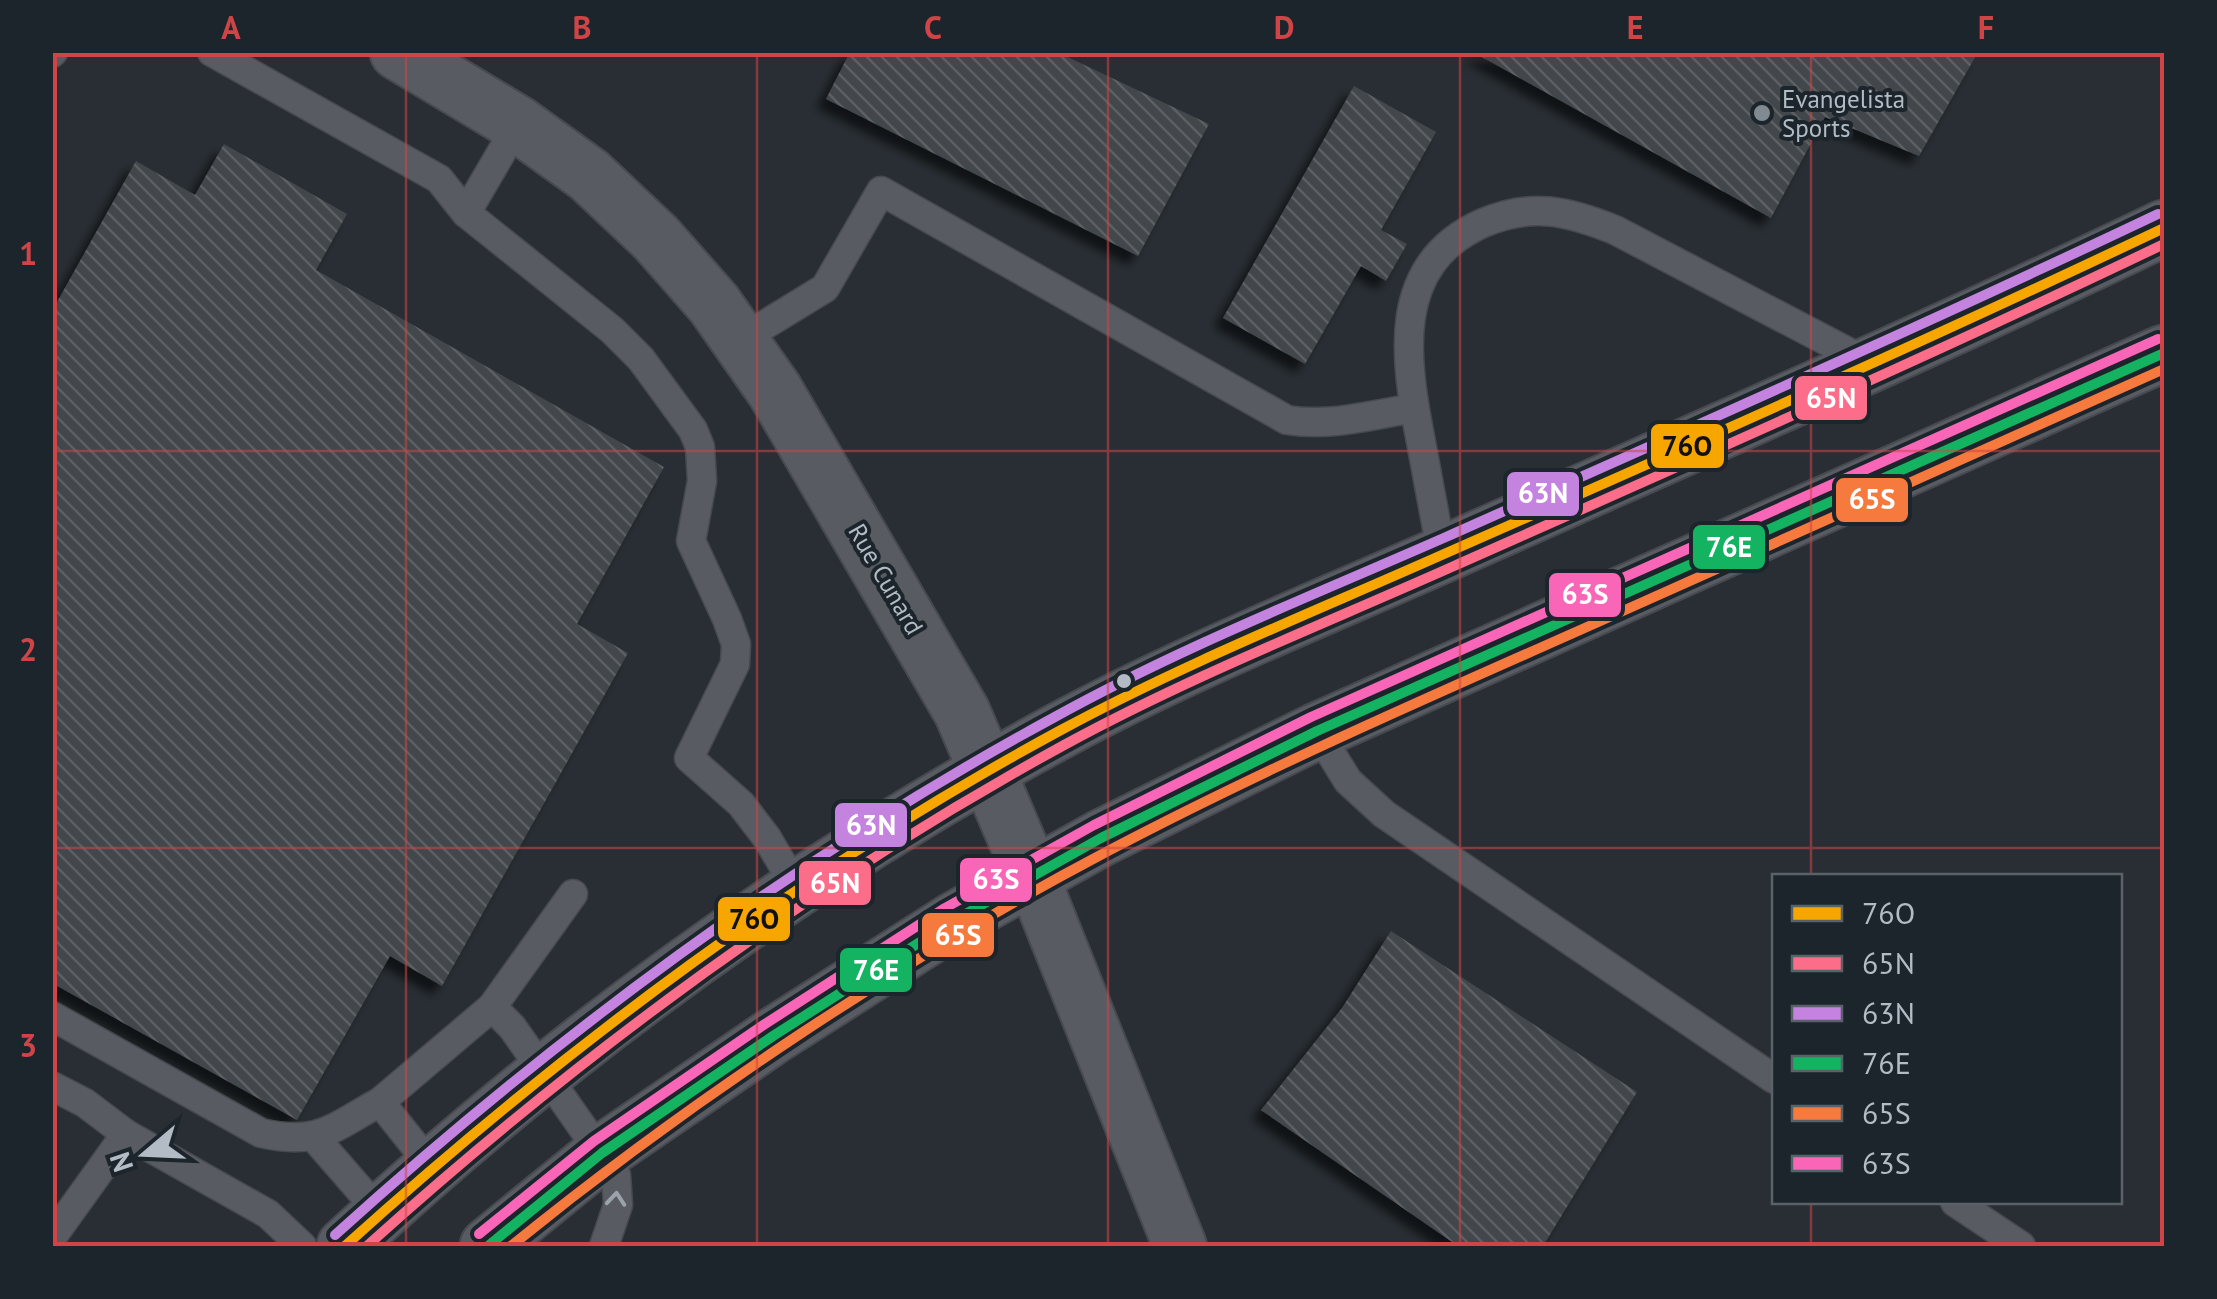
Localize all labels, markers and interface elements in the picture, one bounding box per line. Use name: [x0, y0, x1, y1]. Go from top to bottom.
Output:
text: A: [221, 6, 241, 48]
text: B: [573, 6, 591, 48]
text: C: [924, 6, 942, 48]
text: D: [1274, 6, 1294, 48]
text: E: [1627, 6, 1643, 48]
text: F: [1978, 6, 1994, 48]
place label: Evangelista Sports: [1782, 83, 1905, 144]
marker: Evangelista Sports: [1751, 102, 1773, 124]
text: 1: [19, 232, 37, 274]
line badge: 65N: [1793, 374, 1869, 422]
text: 65N: [1806, 379, 1856, 416]
line badge: 76O: [1649, 422, 1726, 470]
text: 76O: [1662, 427, 1712, 464]
line badge: 63N: [1505, 470, 1581, 518]
text: 63N: [1518, 474, 1568, 511]
line badge: 65S: [1834, 476, 1910, 524]
text: 65S: [1849, 480, 1895, 517]
street label: Rue Cunard: [841, 518, 931, 640]
line badge: 76E: [1691, 523, 1767, 571]
text: 76E: [1706, 528, 1752, 565]
line badge: 63S: [1547, 571, 1623, 619]
text: 63S: [1562, 575, 1608, 612]
text: 2: [19, 628, 37, 670]
unlabelled marker: [1114, 671, 1134, 691]
line badge: 63N: [833, 801, 909, 849]
text: 63N: [846, 806, 896, 843]
line badge: 63S: [958, 856, 1034, 904]
line badge: 65N: [797, 859, 873, 907]
text: 63S: [973, 860, 1019, 897]
text: 65N: [810, 864, 860, 901]
legend: [1772, 874, 2122, 1204]
text: 76O: [1862, 893, 1915, 932]
line badge: 76O: [716, 895, 792, 943]
text: 76O: [729, 900, 779, 937]
line badge: 65S: [920, 911, 996, 959]
text: 65S: [935, 916, 981, 953]
text: 65N: [1862, 943, 1915, 982]
line badge: 76E: [838, 946, 914, 994]
text: 76E: [853, 951, 899, 988]
text: 63N: [1862, 993, 1915, 1032]
text: 3: [19, 1024, 37, 1066]
text: 76E: [1862, 1043, 1911, 1082]
text: 65S: [1862, 1093, 1911, 1132]
north arrow: [95, 1104, 195, 1204]
text: 63S: [1862, 1143, 1911, 1182]
text: N: [100, 1148, 141, 1177]
one-way arrow: [604, 1190, 626, 1206]

